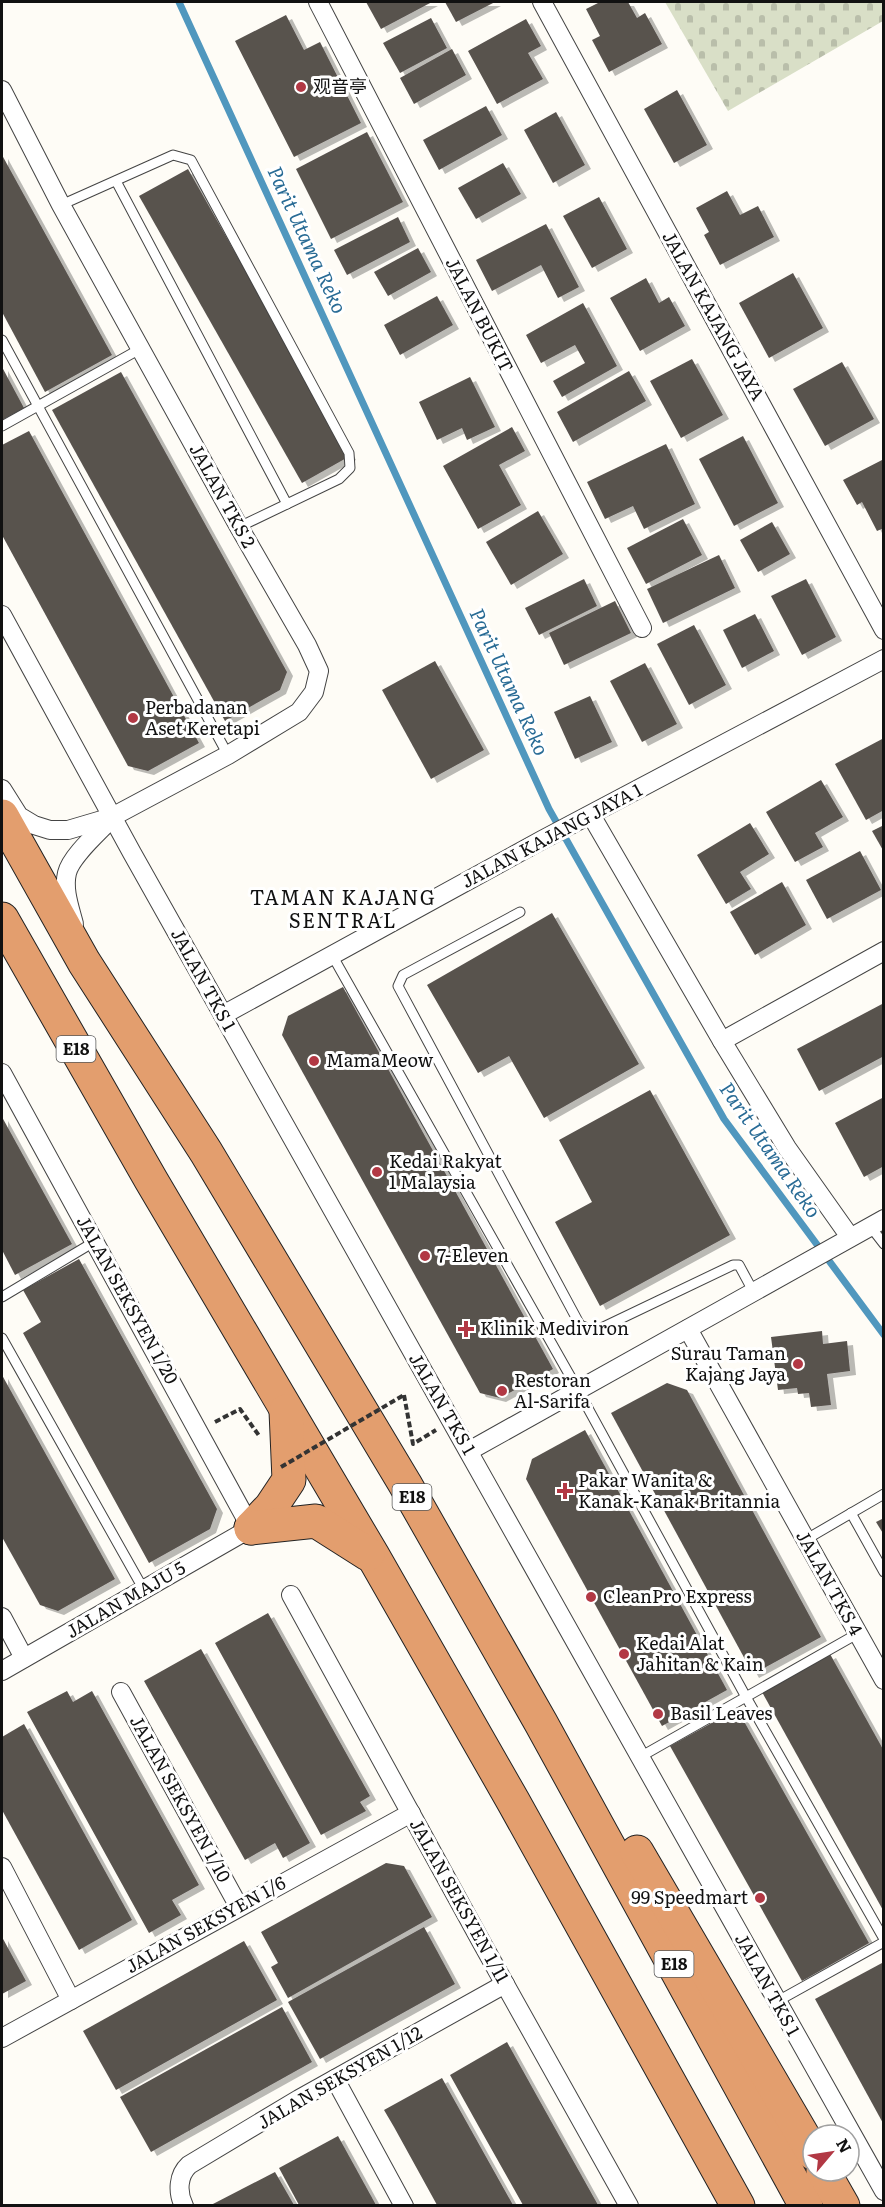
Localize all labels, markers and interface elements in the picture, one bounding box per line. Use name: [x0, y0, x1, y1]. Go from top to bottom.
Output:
place label: 观音亭: [313, 72, 367, 99]
marker: 观音亭: [294, 80, 308, 94]
water label: Parit Utama Reko: [261, 160, 356, 318]
street label: JALAN KAJANG JAYA: [656, 226, 772, 405]
street label: JALAN BUKIT: [440, 252, 521, 377]
street label: JALAN TKS 2: [183, 438, 263, 552]
water label: Parit Utama Reko: [463, 602, 558, 760]
place label: Perbadanan Aset Keretapi: [145, 693, 260, 741]
marker: Perbadanan Aset Keretapi: [126, 711, 140, 725]
street label: JALAN KAJANG JAYA 1: [456, 776, 646, 894]
district label: TAMAN KAJANG SENTRAL: [250, 881, 436, 934]
street label: JALAN TKS 1: [165, 923, 244, 1036]
road number: E18: [56, 1036, 96, 1062]
place label: MamaMeow: [326, 1046, 434, 1073]
marker: MamaMeow: [307, 1054, 321, 1068]
water label: Parit Utama Reko: [714, 1075, 830, 1223]
place label: Kedai Rakyat 1 Malaysia: [389, 1147, 502, 1195]
marker: Kedai Rakyat 1 Malaysia: [370, 1165, 384, 1179]
street label: JALAN SEKSYEN 1/20: [71, 1210, 186, 1389]
place label: 7-Eleven: [437, 1241, 509, 1268]
marker: 7-Eleven: [418, 1249, 432, 1263]
place label: Klinik Mediviron: [480, 1314, 629, 1341]
marker: Klinik Mediviron: [457, 1320, 475, 1338]
place label: Surau Taman Kajang Jaya: [671, 1339, 786, 1387]
street label: JALAN TKS 1: [403, 1347, 483, 1459]
marker: Surau Taman Kajang Jaya: [791, 1357, 805, 1371]
place label: Restoran Al-Sarifa: [514, 1366, 591, 1414]
marker: Restoran Al-Sarifa: [495, 1384, 509, 1398]
place label: Pakar Wanita & Kanak-Kanak Britannia: [578, 1466, 781, 1514]
marker: Pakar Wanita & Kanak-Kanak Britannia: [556, 1482, 574, 1500]
road number: E18: [392, 1484, 432, 1510]
street label: JALAN TKS 4: [790, 1525, 870, 1640]
street label: JALAN MAJU 5: [60, 1554, 190, 1644]
place label: CleanPro Express: [603, 1582, 752, 1609]
marker: CleanPro Express: [584, 1590, 598, 1604]
place label: Kedai Alat Jahitan & Kain: [636, 1629, 764, 1677]
marker: Kedai Alat Jahitan & Kain: [617, 1647, 631, 1661]
place label: Basil Leaves: [670, 1699, 772, 1726]
marker: Basil Leaves: [651, 1707, 665, 1721]
street label: JALAN SEKSYEN 1/10: [124, 1710, 239, 1887]
street label: JALAN SEKSYEN 1/11: [404, 1813, 517, 1987]
street label: JALAN SEKSYEN 1/6: [120, 1868, 291, 1979]
place label: 99 Speedmart: [631, 1883, 749, 1910]
marker: 99 Speedmart: [753, 1891, 767, 1905]
street label: JALAN TKS 1: [729, 1928, 808, 2041]
road number: E18: [654, 1951, 694, 1977]
street label: JALAN SEKSYEN 1/12: [252, 2018, 427, 2135]
north arrow: [801, 2123, 861, 2183]
text: N: [831, 2134, 859, 2157]

